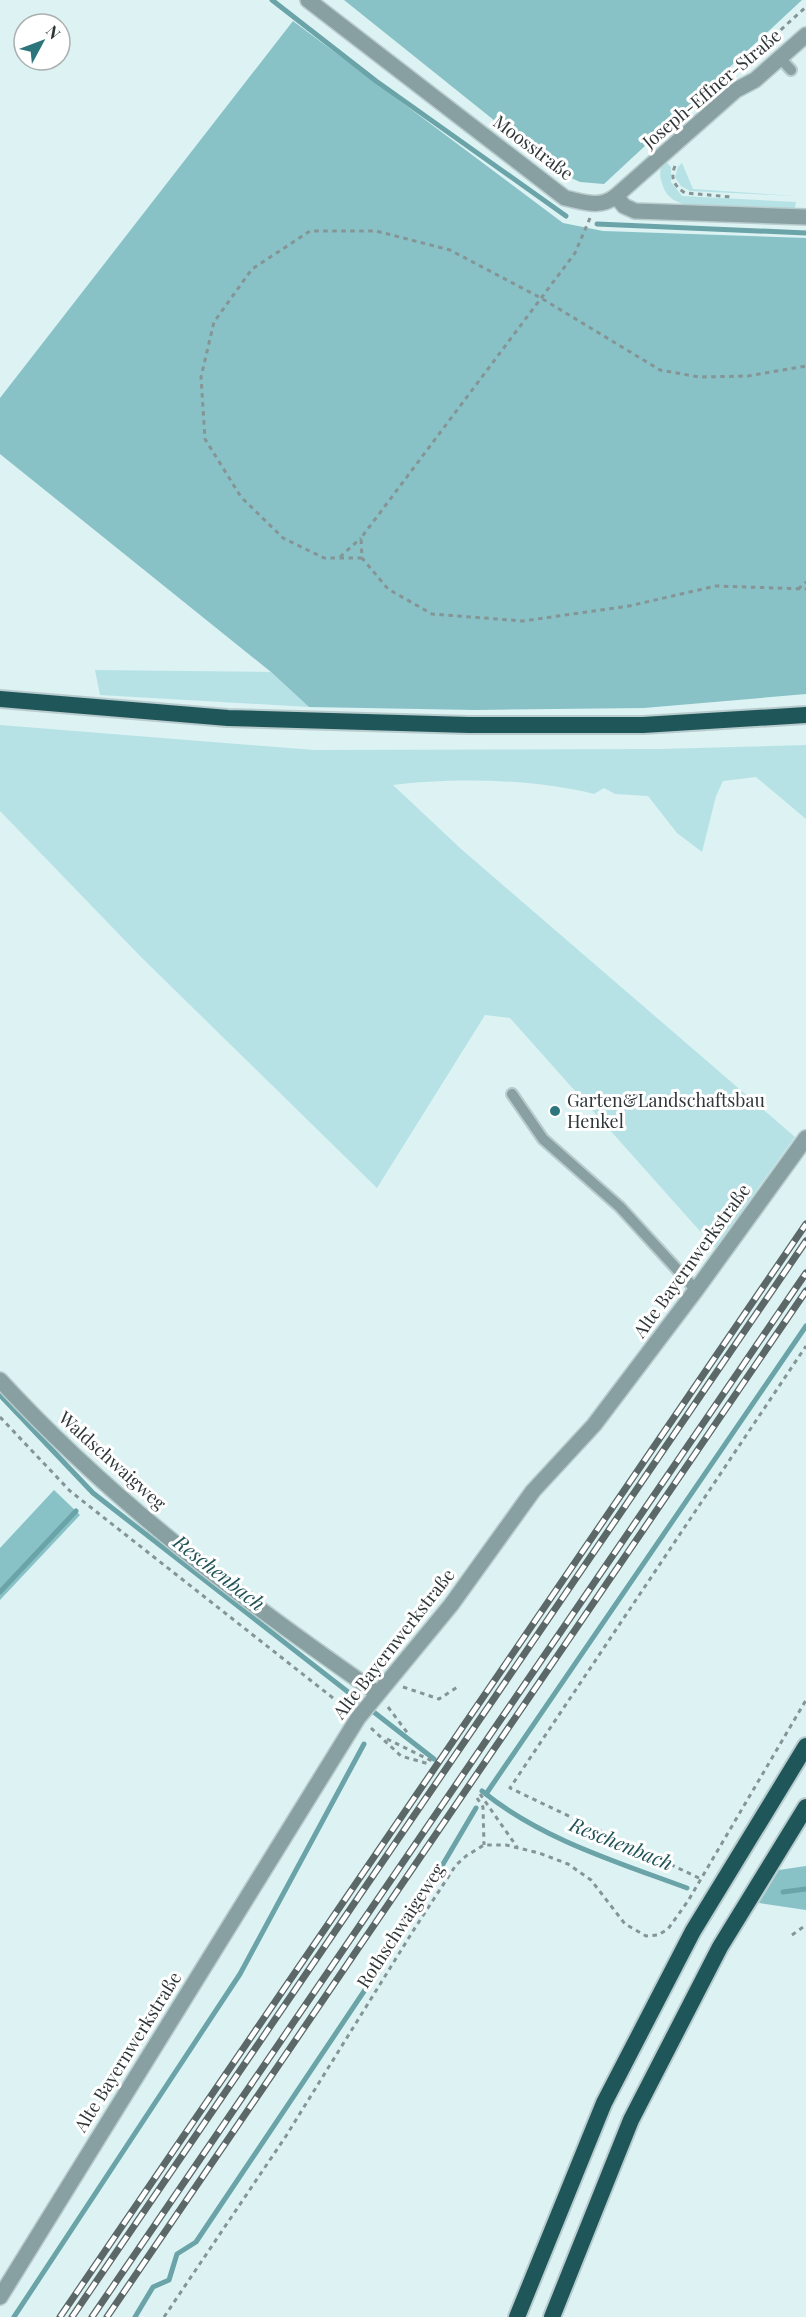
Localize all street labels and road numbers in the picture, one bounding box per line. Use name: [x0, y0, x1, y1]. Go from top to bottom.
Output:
street label: Joseph-Effner-Straße: [636, 23, 786, 154]
street label: Moosstraße: [489, 109, 578, 185]
street label: Alte Bayernwerkstraße: [627, 1179, 755, 1343]
street label: Waldschwaigweg: [53, 1405, 172, 1515]
street label: Alte Bayernwerkstraße: [326, 1563, 459, 1724]
street label: Rothschwaigeweg: [351, 1858, 450, 1993]
street label: Alte Bayernwerkstraße: [68, 1967, 186, 2137]

